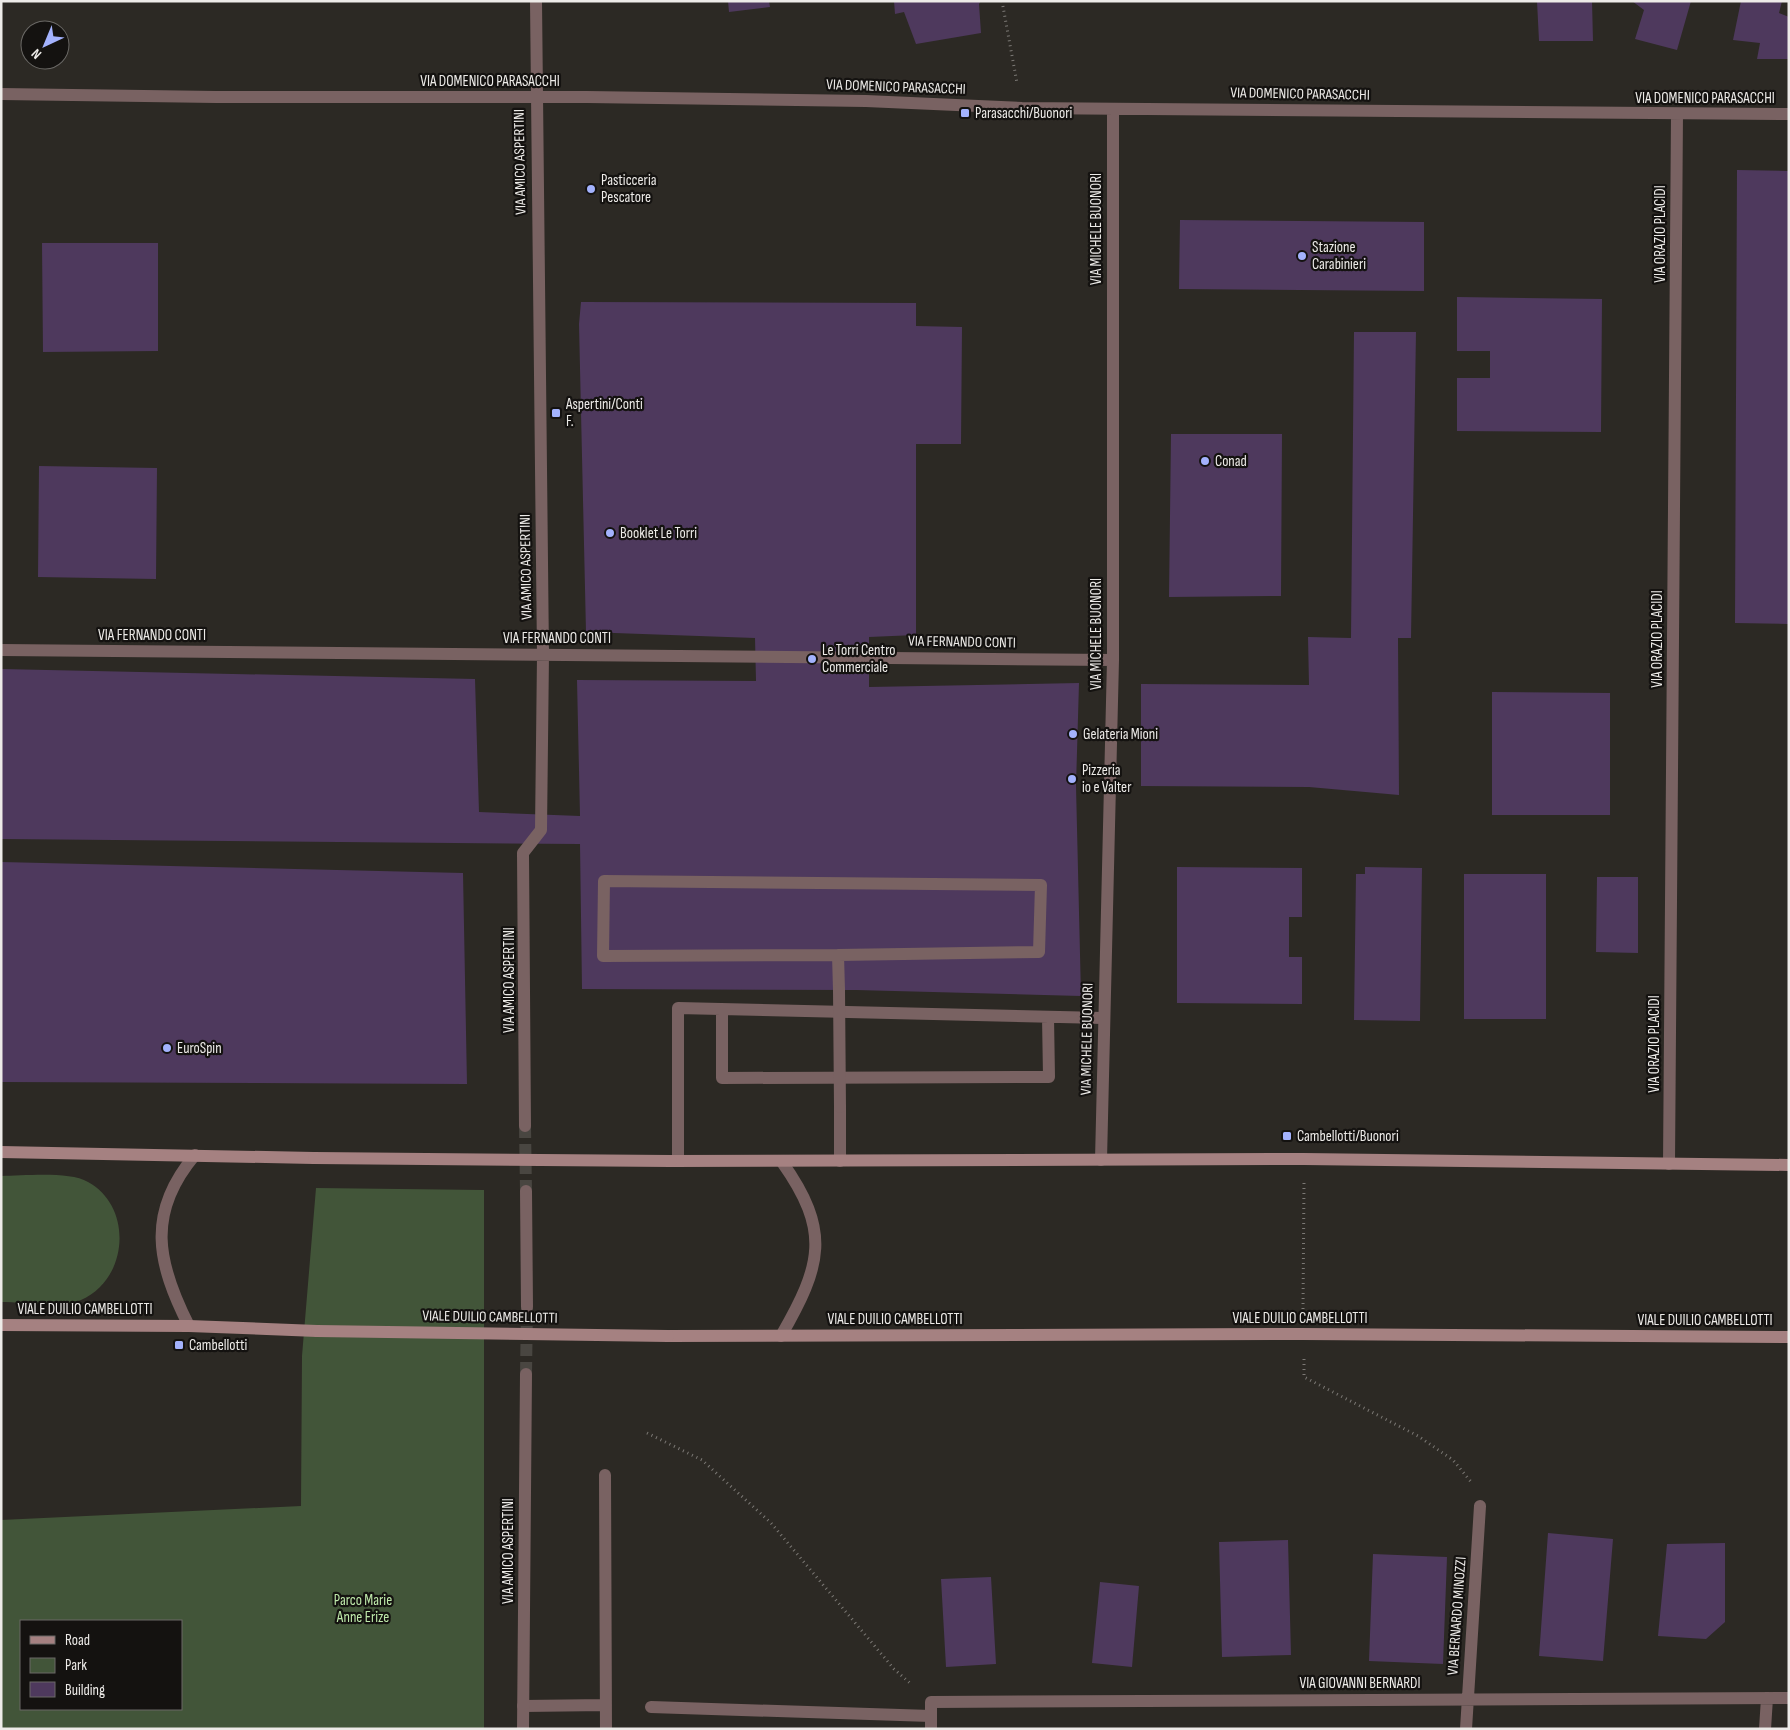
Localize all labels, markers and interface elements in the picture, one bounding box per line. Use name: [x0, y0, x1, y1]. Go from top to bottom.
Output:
north arrow: [20, 20, 70, 70]
text: N: [28, 45, 45, 63]
street label: VIA DOMENICO PARASACCHI: [420, 72, 560, 91]
street label: VIA DOMENICO PARASACCHI: [826, 75, 966, 99]
street label: VIA DOMENICO PARASACCHI: [1230, 83, 1370, 105]
street label: VIA DOMENICO PARASACCHI: [1635, 89, 1775, 108]
place label: Parasacchi/Buonori: [975, 104, 1072, 123]
marker: Parasacchi/Buonori: [959, 107, 971, 119]
street label: VIA AMICO ASPERTINI: [510, 109, 530, 215]
place label: Pasticceria Pescatore: [601, 171, 657, 207]
street label: VIA MICHELE BUONORI: [1087, 173, 1106, 285]
marker: Pasticceria Pescatore: [585, 183, 597, 195]
street label: VIA ORAZIO PLACIDI: [1651, 185, 1670, 283]
place label: Stazione Carabinieri: [1312, 238, 1366, 274]
marker: Stazione Carabinieri: [1296, 250, 1308, 262]
place label: Aspertini/Conti F.: [565, 395, 643, 431]
marker: Aspertini/Conti F.: [550, 407, 562, 419]
place label: Conad: [1215, 452, 1247, 471]
marker: Conad: [1199, 455, 1211, 467]
street label: VIA AMICO ASPERTINI: [516, 514, 536, 620]
place label: Booklet Le Torri: [620, 524, 697, 543]
marker: Booklet Le Torri: [604, 527, 616, 539]
street label: VIA MICHELE BUONORI: [1087, 578, 1106, 690]
street label: VIA ORAZIO PLACIDI: [1648, 590, 1667, 688]
street label: VIA FERNANDO CONTI: [98, 626, 206, 645]
street label: VIA FERNANDO CONTI: [503, 629, 611, 648]
street label: VIA FERNANDO CONTI: [908, 632, 1016, 652]
place label: Le Torri Centro Commerciale: [822, 641, 895, 677]
marker: Le Torri Centro Commerciale: [806, 653, 818, 665]
place label: Gelateria Mioni: [1083, 725, 1158, 744]
marker: Gelateria Mioni: [1067, 728, 1079, 740]
place label: Pizzeria io e Valter: [1082, 761, 1132, 797]
marker: Pizzeria io e Valter: [1066, 773, 1078, 785]
street label: VIA AMICO ASPERTINI: [500, 927, 519, 1033]
street label: VIA MICHELE BUONORI: [1077, 983, 1097, 1095]
street label: VIA ORAZIO PLACIDI: [1645, 995, 1664, 1093]
place label: EuroSpin: [177, 1039, 222, 1058]
marker: EuroSpin: [161, 1042, 173, 1054]
place label: Cambellotti/Buonori: [1297, 1127, 1399, 1146]
marker: Cambellotti/Buonori: [1281, 1130, 1293, 1142]
street label: VIALE DUILIO CAMBELLOTTI: [17, 1300, 153, 1319]
street label: VIALE DUILIO CAMBELLOTTI: [422, 1306, 558, 1328]
street label: VIALE DUILIO CAMBELLOTTI: [1232, 1309, 1368, 1328]
street label: VIALE DUILIO CAMBELLOTTI: [827, 1310, 963, 1329]
street label: VIALE DUILIO CAMBELLOTTI: [1637, 1311, 1773, 1330]
place label: Cambellotti: [189, 1336, 248, 1355]
marker: Cambellotti: [173, 1339, 185, 1351]
street label: VIA AMICO ASPERTINI: [499, 1498, 518, 1604]
street label: VIA BERNARDO MINOZZI: [1443, 1556, 1471, 1676]
park label: Parco Marie Anne Erize: [334, 1591, 392, 1627]
legend: [20, 1620, 182, 1710]
text: Road: [65, 1631, 90, 1650]
text: Park: [65, 1656, 87, 1675]
street label: VIA GIOVANNI BERNARDI: [1299, 1674, 1421, 1693]
text: Building: [65, 1681, 105, 1700]

